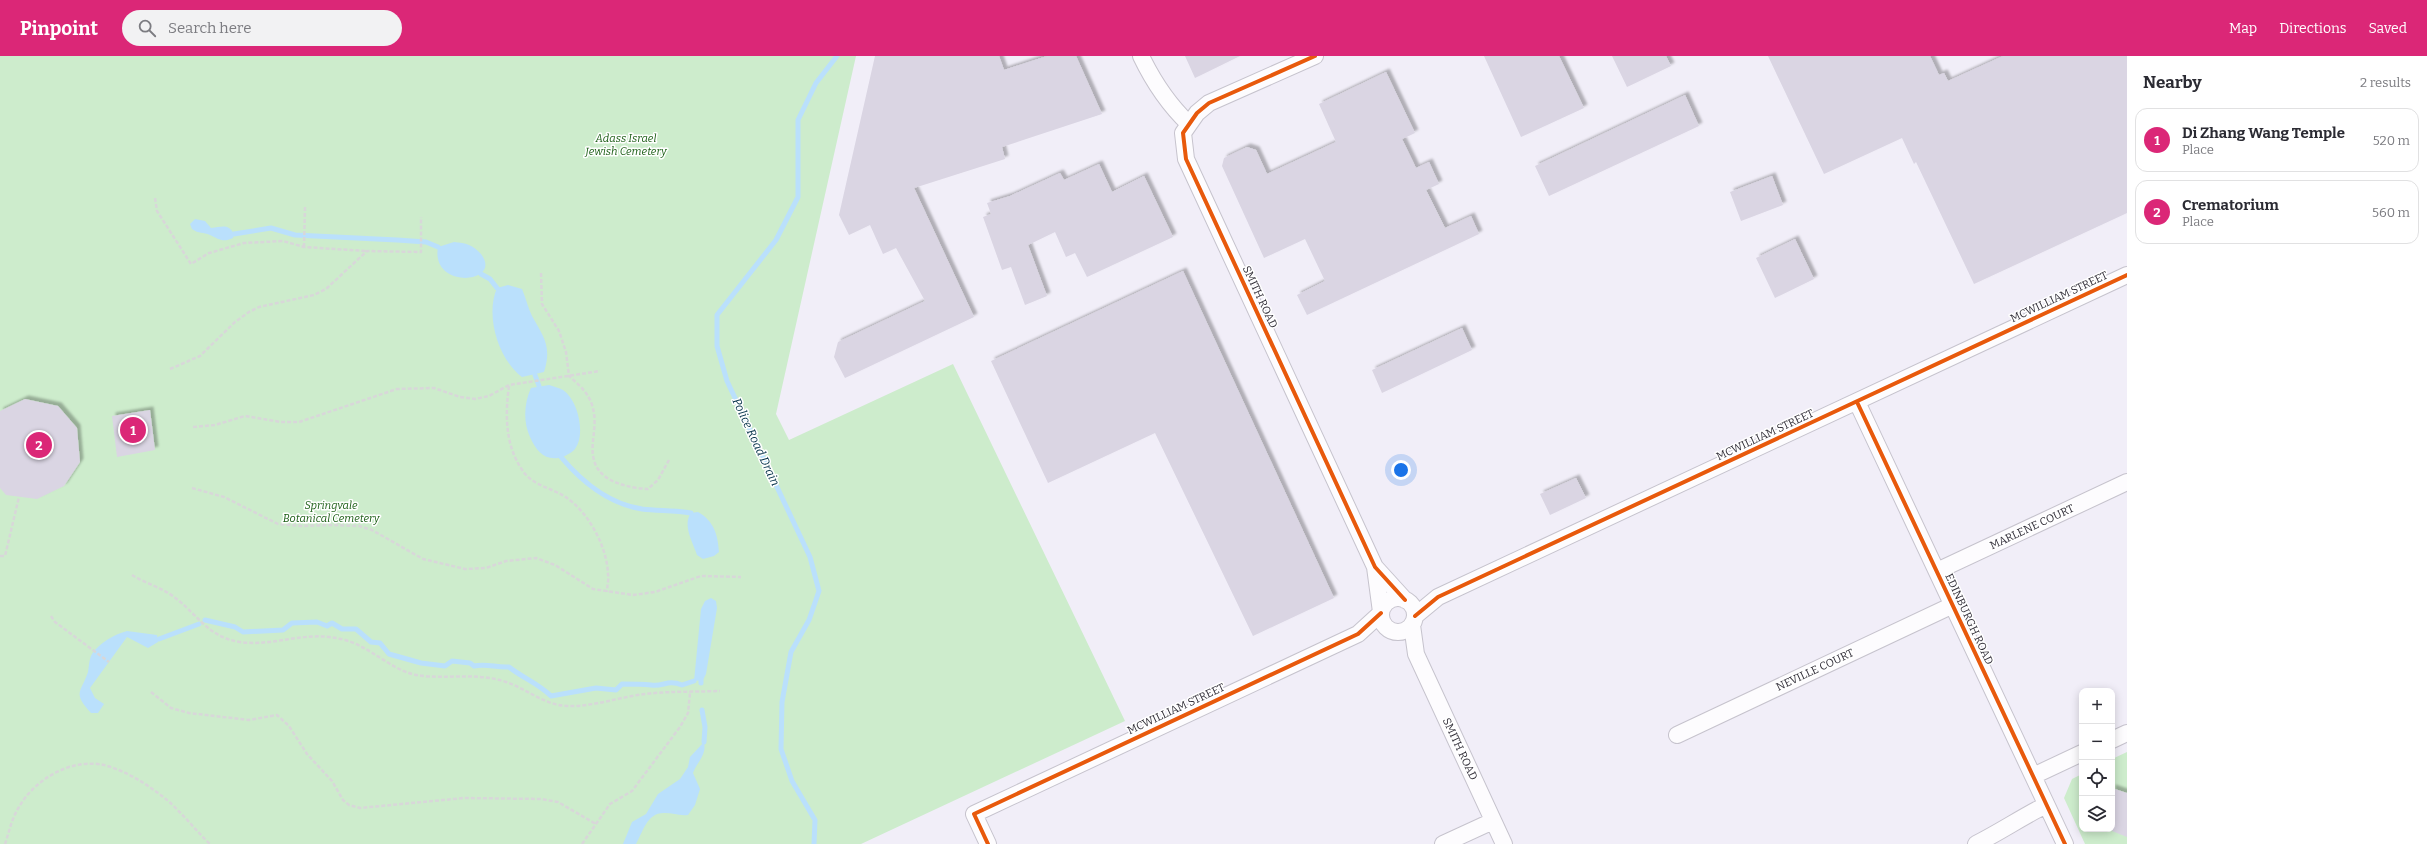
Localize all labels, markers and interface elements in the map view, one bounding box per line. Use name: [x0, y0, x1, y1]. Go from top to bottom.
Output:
search box: [122, 10, 402, 46]
text: Pinpoint: [20, 17, 98, 40]
icon: search: [136, 17, 158, 39]
text: Search here: [168, 19, 251, 37]
text: Map: [2229, 20, 2257, 37]
text: Directions: [2279, 20, 2347, 37]
text: Saved: [2369, 20, 2407, 37]
text: Nearby: [2143, 72, 2202, 93]
text: 2 results: [2360, 75, 2411, 90]
text: Di Zhang Wang Temple: [2182, 124, 2345, 142]
park label: Adass Israel Jewish Cemetery: [584, 132, 668, 158]
text: 1: [2154, 133, 2160, 148]
text: 520 m: [2373, 133, 2410, 148]
text: Place: [2182, 142, 2214, 157]
text: Crematorium: [2182, 196, 2279, 214]
text: 2: [2153, 205, 2161, 220]
text: 560 m: [2372, 205, 2410, 220]
text: Place: [2182, 214, 2214, 229]
street label: SMITH ROAD: [1240, 264, 1280, 330]
street label: MCWILLIAM STREET: [2008, 268, 2110, 325]
water label: Police Road Drain: [729, 396, 783, 488]
street label: MCWILLIAM STREET: [1714, 406, 1816, 463]
pin: 1: [120, 415, 146, 445]
pin: 2: [26, 430, 52, 460]
your location: [1391, 460, 1411, 480]
park label: Springvale Botanical Cemetery: [283, 499, 381, 525]
street label: MARLENE COURT: [1988, 502, 2077, 552]
street label: EDINBURGH ROAD: [1942, 571, 1996, 667]
street label: NEVILLE COURT: [1774, 646, 1856, 694]
street label: MCWILLIAM STREET: [1125, 680, 1227, 737]
map controls: [2079, 688, 2115, 832]
button: +: [2079, 688, 2115, 724]
street label: SMITH ROAD: [1440, 716, 1480, 782]
button: −: [2079, 724, 2115, 760]
button: locate: [2079, 760, 2115, 796]
button: layers: [2079, 796, 2115, 832]

